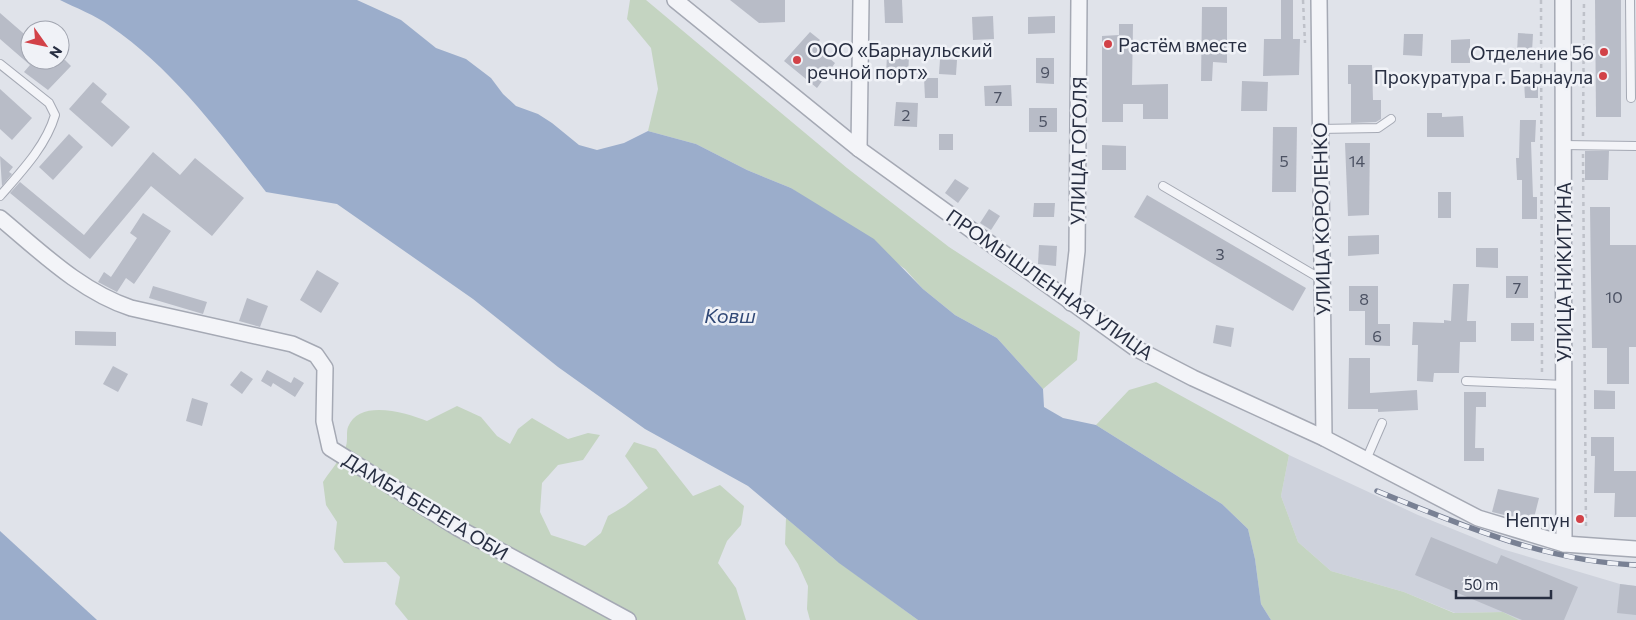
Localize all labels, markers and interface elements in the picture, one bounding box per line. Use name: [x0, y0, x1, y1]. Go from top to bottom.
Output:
north arrow: [20, 20, 70, 70]
place label: Растём вместе: [1118, 33, 1247, 56]
place label: ООО «Барнаульский речной порт»: [807, 38, 993, 83]
marker: Растём вместе: [1102, 38, 1114, 50]
place label: Отделение 56: [1470, 41, 1594, 64]
text: N: [46, 43, 66, 61]
marker: Отделение 56: [1598, 46, 1610, 58]
marker: ООО «Барнаульский речной порт»: [791, 54, 803, 66]
house number: 9: [1040, 62, 1050, 81]
place label: Прокуратура г. Барнаула: [1374, 65, 1593, 88]
marker: Прокуратура г. Барнаула: [1597, 70, 1609, 82]
street label: УЛИЦА ГОГОЛЯ: [1065, 76, 1091, 226]
house number: 7: [994, 87, 1002, 106]
house number: 2: [902, 105, 911, 124]
house number: 5: [1038, 111, 1048, 130]
street label: УЛИЦА КОРОЛЕНКО: [1308, 122, 1334, 316]
house number: 5: [1279, 151, 1289, 170]
house number: 14: [1349, 151, 1366, 170]
street label: УЛИЦА НИКИТИНА: [1552, 182, 1575, 362]
street label: ПРОМЫШЛЕННАЯ УЛИЦА: [942, 204, 1158, 364]
house number: 3: [1215, 244, 1225, 263]
house number: 7: [1513, 278, 1521, 297]
house number: 10: [1605, 287, 1623, 306]
house number: 8: [1359, 289, 1369, 308]
water label: Ковш: [704, 303, 756, 327]
house number: 6: [1372, 326, 1382, 345]
street label: ДАМБА БЕРЕГА ОБИ: [339, 448, 513, 564]
place label: Нептун: [1505, 508, 1570, 531]
marker: Нептун: [1574, 513, 1586, 525]
scale bar: [1456, 568, 1551, 600]
text: 50 m: [1464, 575, 1498, 593]

